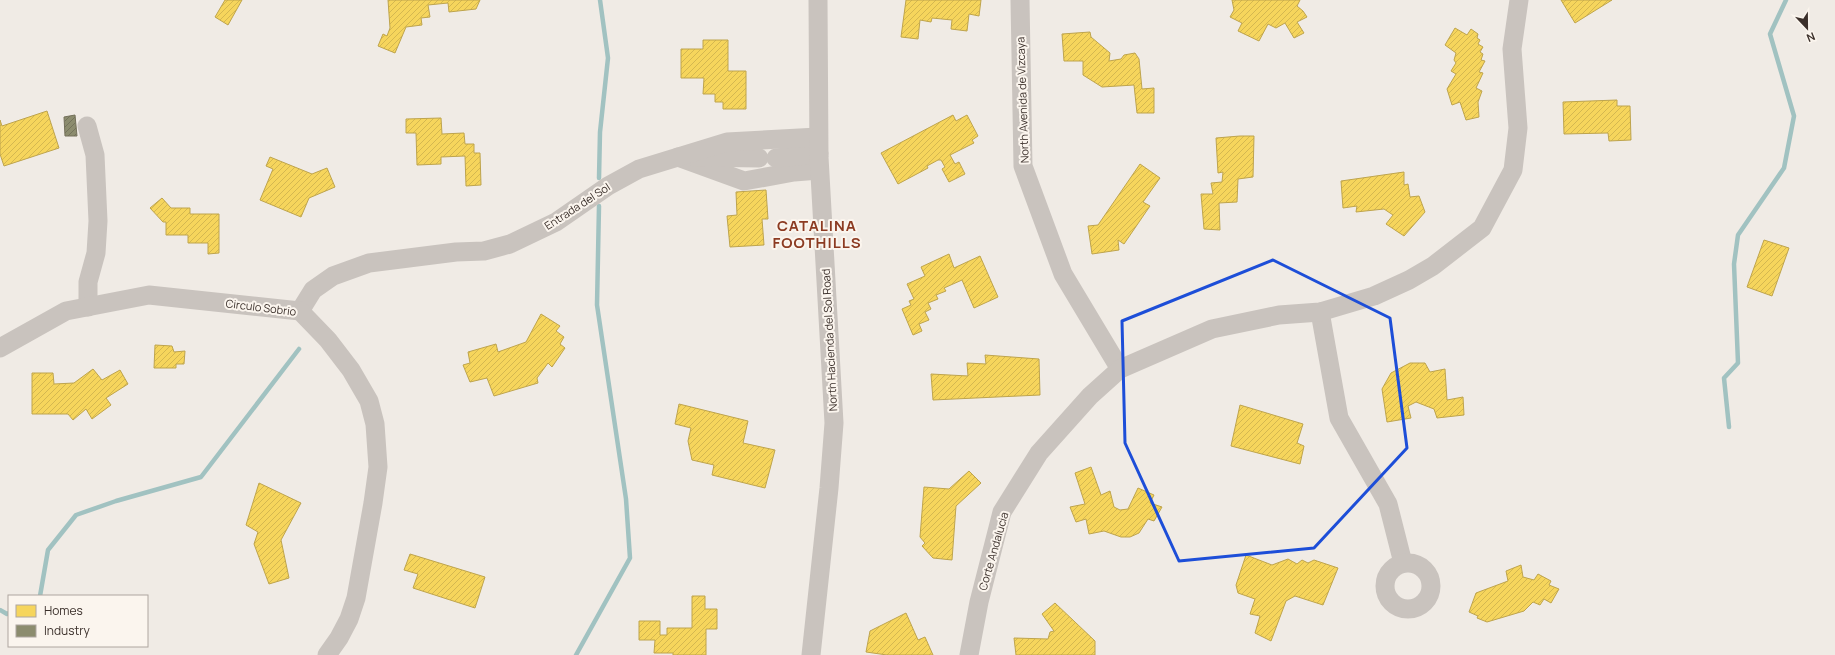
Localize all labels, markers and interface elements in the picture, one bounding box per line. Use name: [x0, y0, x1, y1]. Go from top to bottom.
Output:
north arrow: [1787, 8, 1827, 48]
text: N: [1804, 29, 1817, 46]
street label: North Avenida de Vizcaya: [1012, 37, 1032, 163]
street label: Entrada del Sol: [541, 179, 613, 233]
district label: CATALINA FOOTHILLS: [772, 215, 862, 253]
street label: North Hacienda del Sol Road: [818, 268, 840, 412]
street label: Circulo Sobrio: [225, 295, 298, 319]
street label: Corte Andalucia: [975, 510, 1011, 592]
legend: [8, 595, 148, 647]
text: Homes: [44, 602, 83, 619]
text: Industry: [44, 622, 90, 639]

